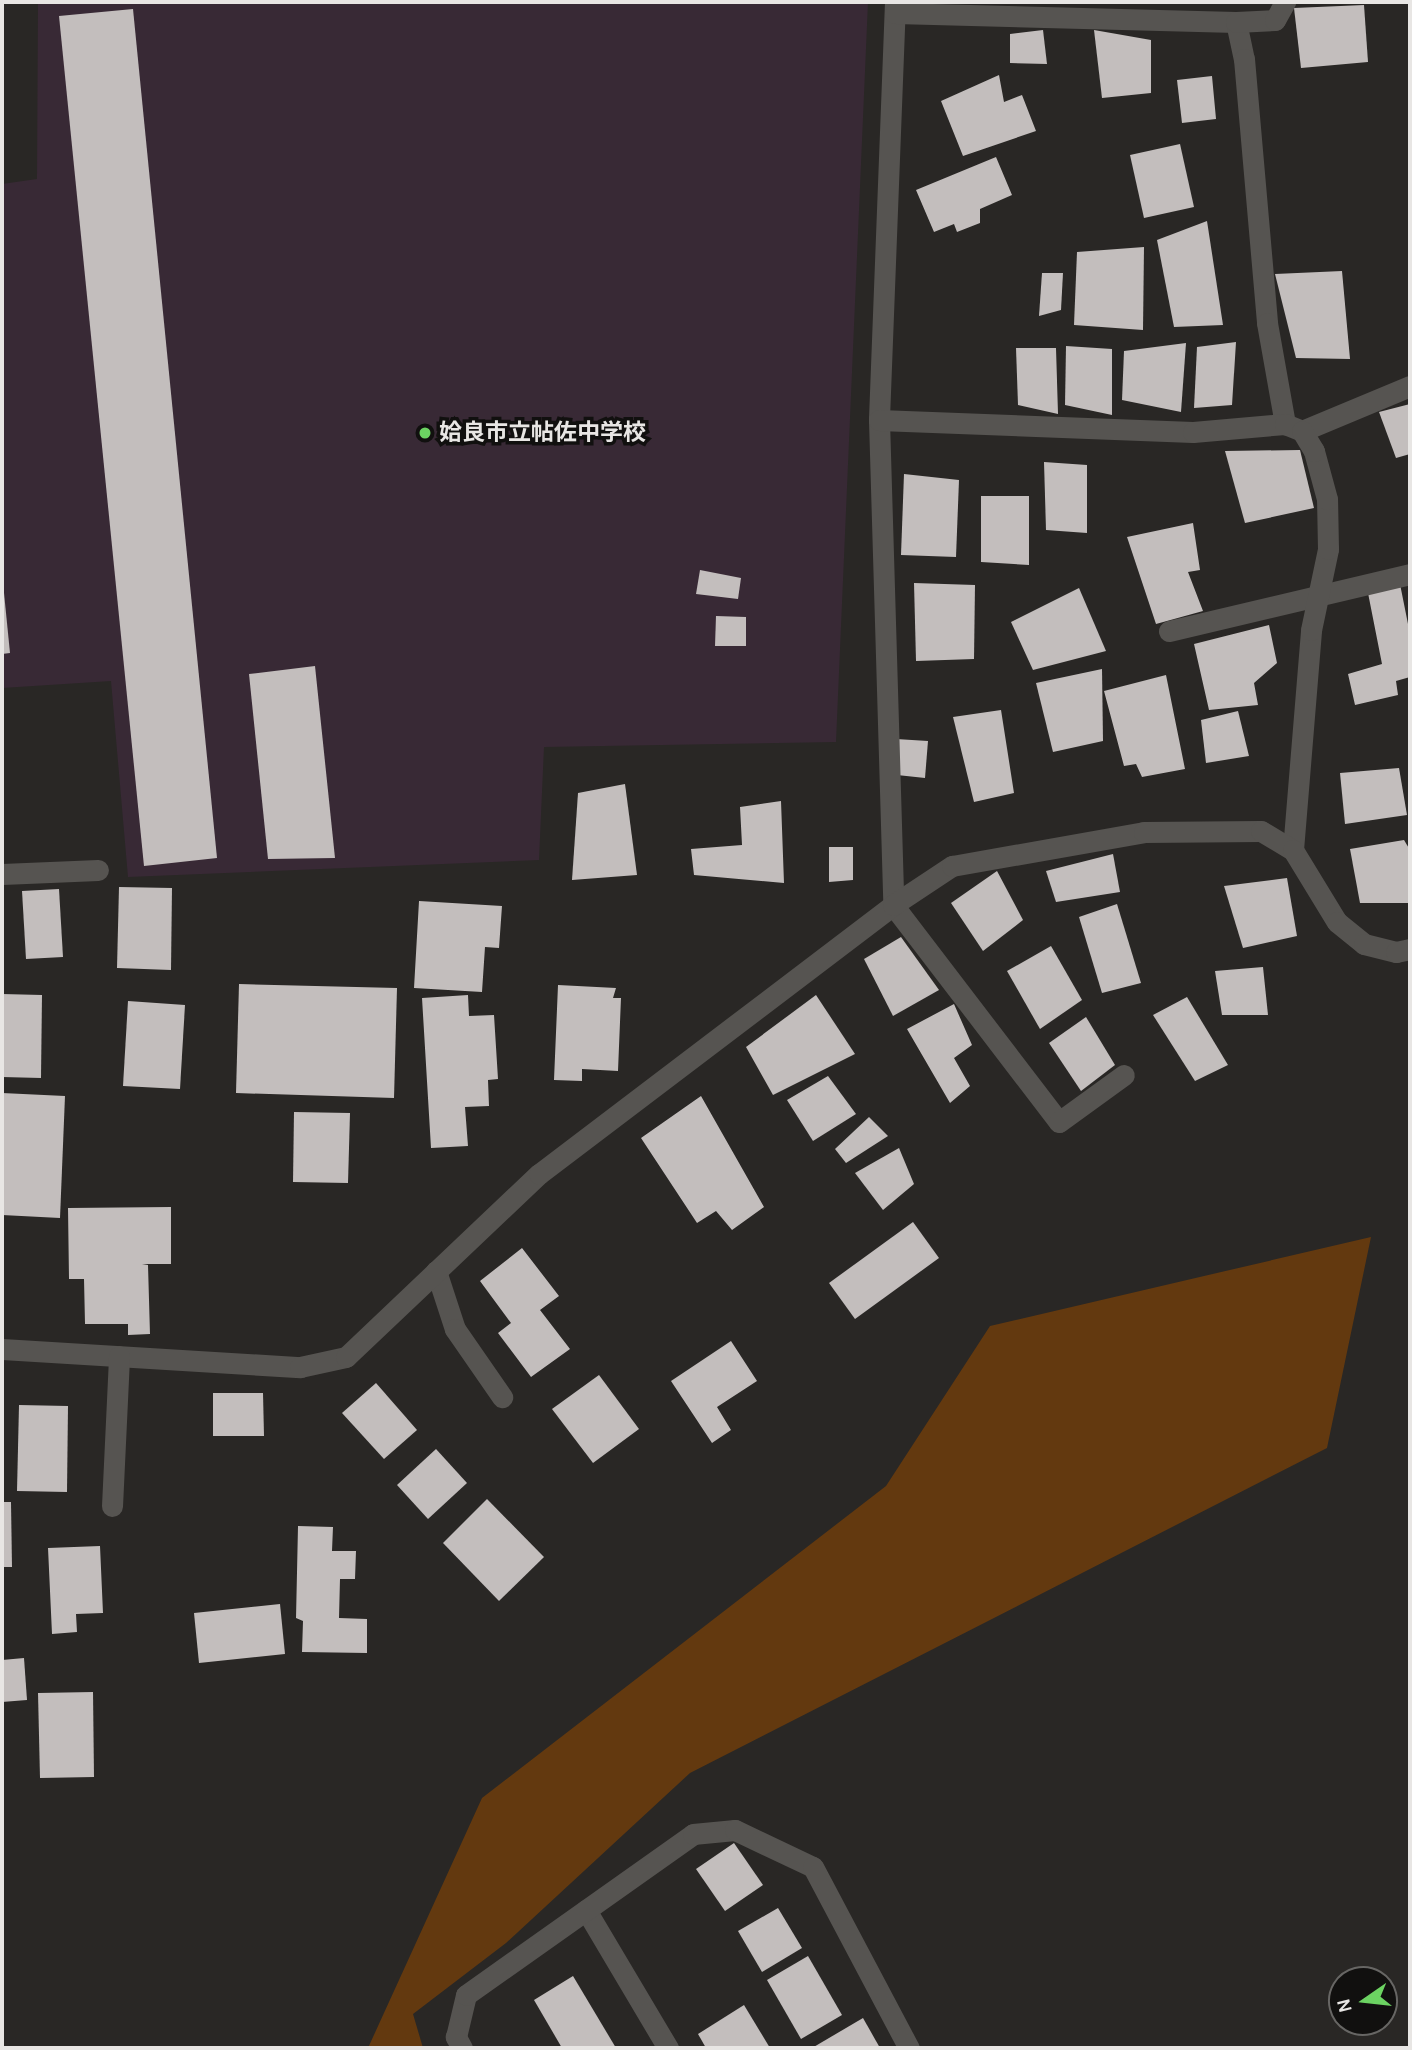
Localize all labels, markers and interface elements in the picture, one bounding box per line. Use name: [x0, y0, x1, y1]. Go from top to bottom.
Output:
place label: 姶良市立帖佐中学校: [439, 419, 646, 447]
marker: 姶良市立帖佐中学校: [417, 425, 433, 441]
north arrow: [1328, 1966, 1398, 2036]
text: N: [1332, 1996, 1357, 2015]

